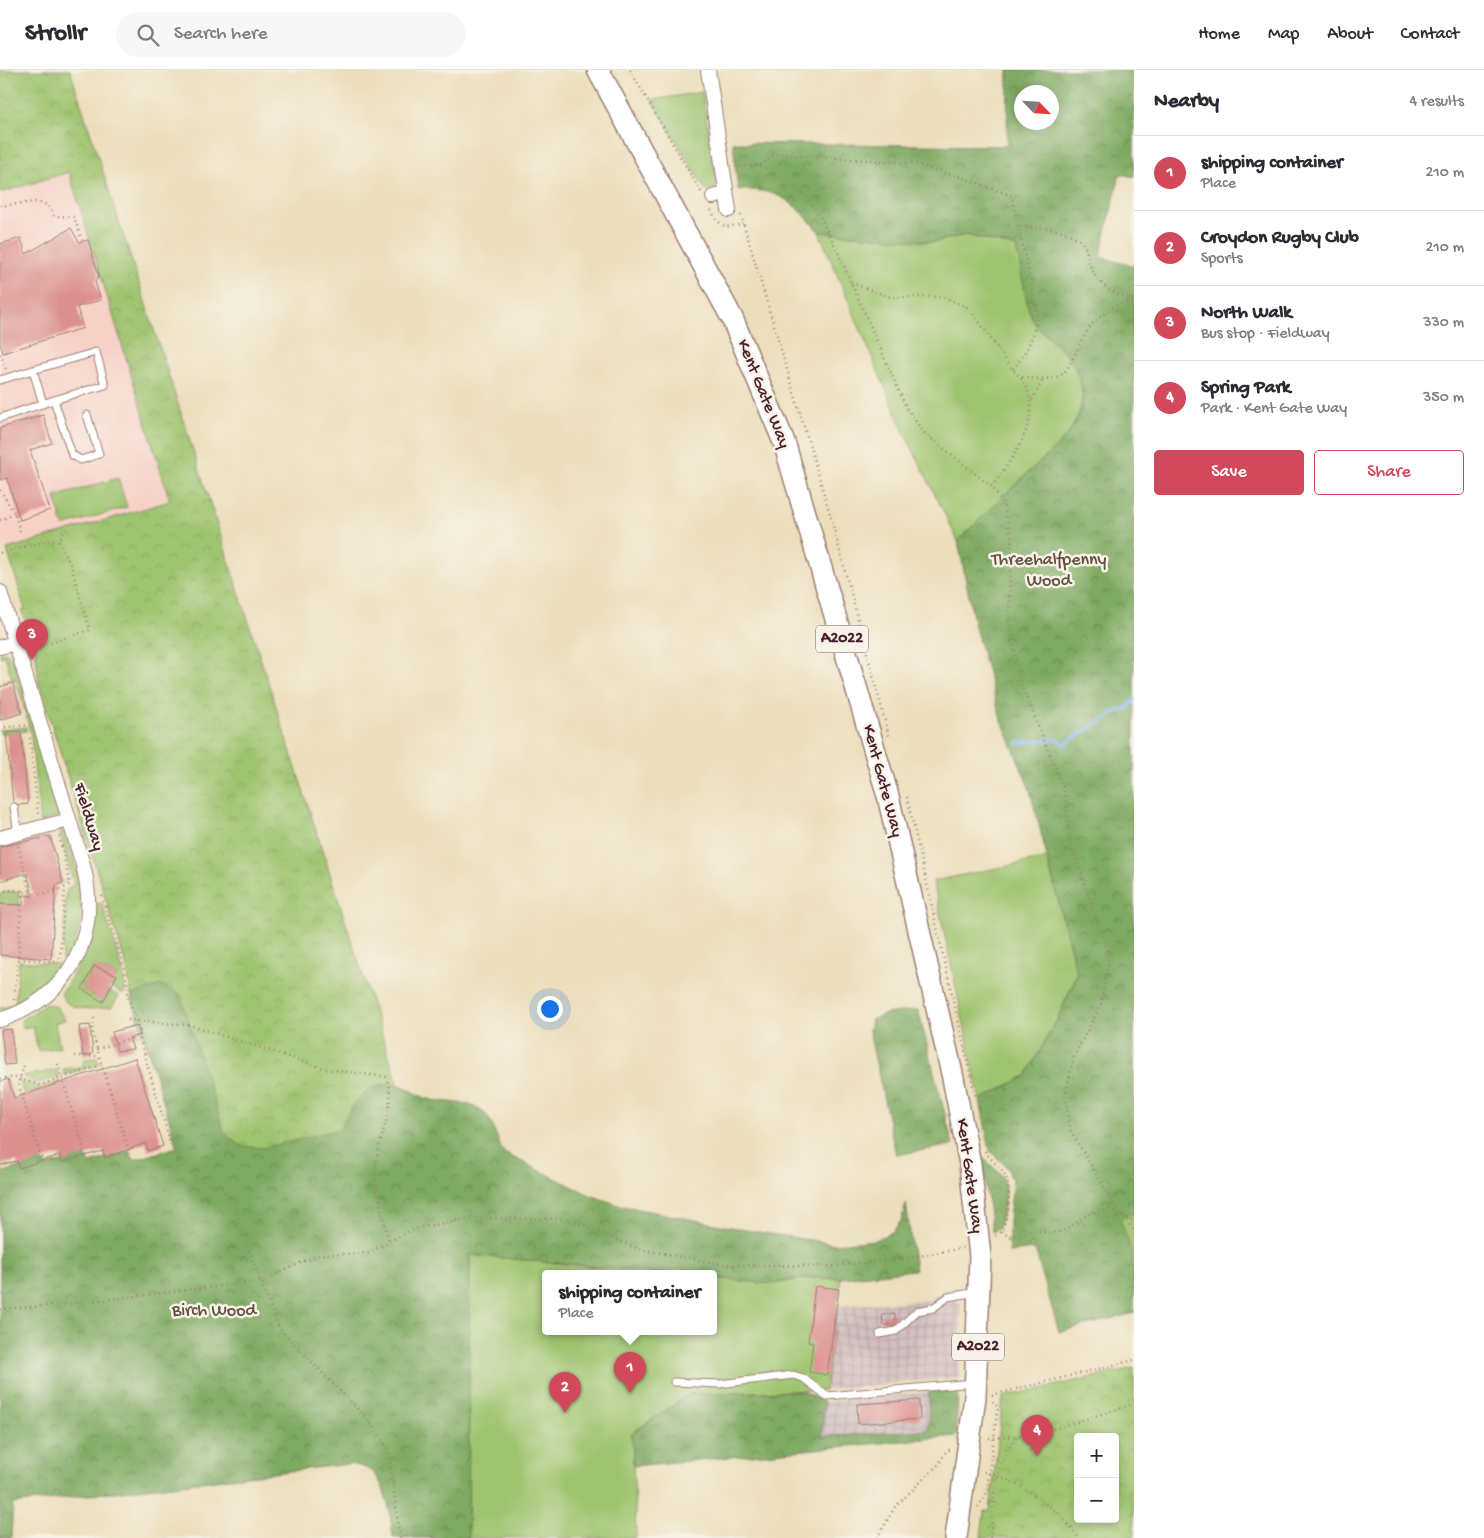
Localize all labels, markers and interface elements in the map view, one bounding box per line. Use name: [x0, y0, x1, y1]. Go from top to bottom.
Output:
search box: [116, 12, 466, 57]
text: Strollr: [25, 20, 86, 49]
icon: search: [134, 21, 162, 49]
text: Search here: [174, 23, 268, 46]
text: Home: [1198, 24, 1240, 45]
text: Map: [1268, 24, 1299, 45]
text: About: [1327, 24, 1373, 45]
text: Contact: [1401, 24, 1459, 45]
north arrow: [1014, 85, 1059, 130]
text: Nearby: [1154, 90, 1219, 115]
text: 4 results: [1409, 93, 1464, 112]
text: shipping container: [1201, 152, 1343, 175]
text: 1: [1167, 164, 1173, 183]
text: 210 m: [1425, 164, 1464, 183]
text: Place: [1201, 175, 1236, 194]
text: Croydon Rugby Club: [1201, 227, 1359, 250]
text: 2: [1166, 239, 1174, 258]
text: 210 m: [1425, 239, 1464, 258]
text: Sports: [1201, 250, 1243, 269]
text: North Walk: [1201, 302, 1292, 325]
text: 3: [1166, 314, 1174, 333]
text: 330 m: [1423, 314, 1464, 333]
text: Bus stop · Fieldway: [1201, 325, 1330, 344]
street label: Kent Gate Way: [732, 336, 794, 452]
text: Spring Park: [1201, 377, 1291, 400]
text: 4: [1166, 389, 1174, 408]
text: 350 m: [1423, 389, 1464, 408]
text: Park · Kent Gate Way: [1201, 400, 1347, 419]
button: Save: [1154, 450, 1304, 495]
button: Share: [1314, 450, 1464, 495]
park label: Threehalfpenny Wood: [991, 550, 1107, 592]
pin: 3: [16, 619, 48, 660]
road number: A2022: [816, 626, 868, 652]
street label: Kent Gate Way: [857, 722, 907, 840]
street label: Fieldway: [67, 780, 108, 854]
your location: [537, 996, 563, 1022]
street label: Kent Gate Way: [951, 1117, 987, 1235]
popup: [542, 1270, 717, 1335]
text: shipping container: [559, 1282, 700, 1305]
park label: Birch Wood: [171, 1301, 257, 1322]
text: Place: [559, 1305, 594, 1324]
road number: A2022: [952, 1334, 1004, 1360]
pin: 1: [614, 1352, 646, 1393]
pin: 2: [549, 1372, 581, 1413]
pin: 4: [1021, 1415, 1053, 1456]
map controls: [1074, 1433, 1119, 1523]
button: +: [1074, 1433, 1119, 1478]
button: −: [1074, 1478, 1119, 1523]

